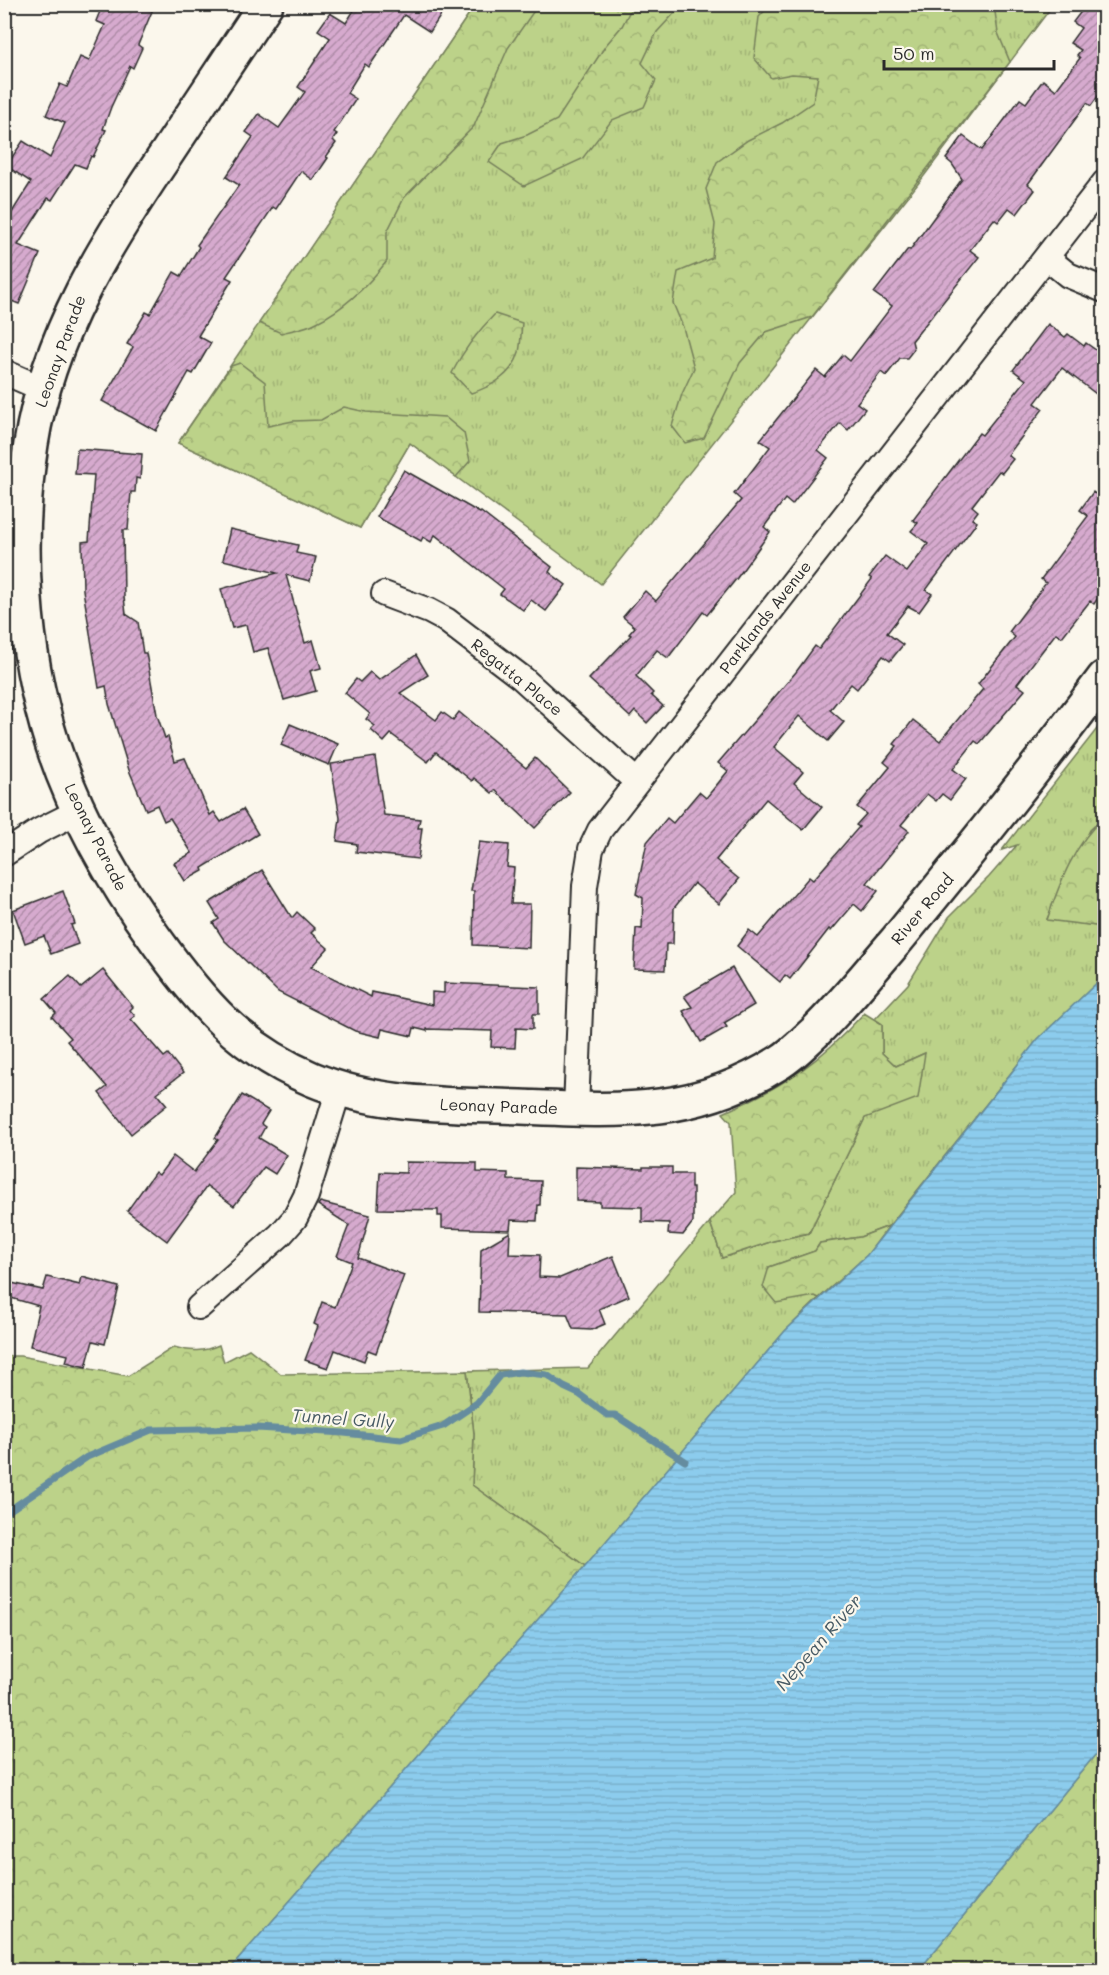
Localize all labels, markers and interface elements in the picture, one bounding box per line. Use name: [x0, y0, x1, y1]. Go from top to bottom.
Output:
scale bar: [884, 33, 1054, 71]
text: 50 m: [893, 41, 935, 65]
street label: Leonay Parade: [30, 292, 90, 410]
street label: Parklands Avenue: [714, 556, 815, 677]
street label: Regatta Place: [467, 633, 567, 720]
street label: Leonay Parade: [60, 779, 133, 894]
street label: River Road: [886, 869, 957, 949]
street label: Leonay Parade: [440, 1093, 558, 1118]
water label: Tunnel Gully: [291, 1402, 396, 1434]
water label: Nepean River: [770, 1589, 867, 1696]

